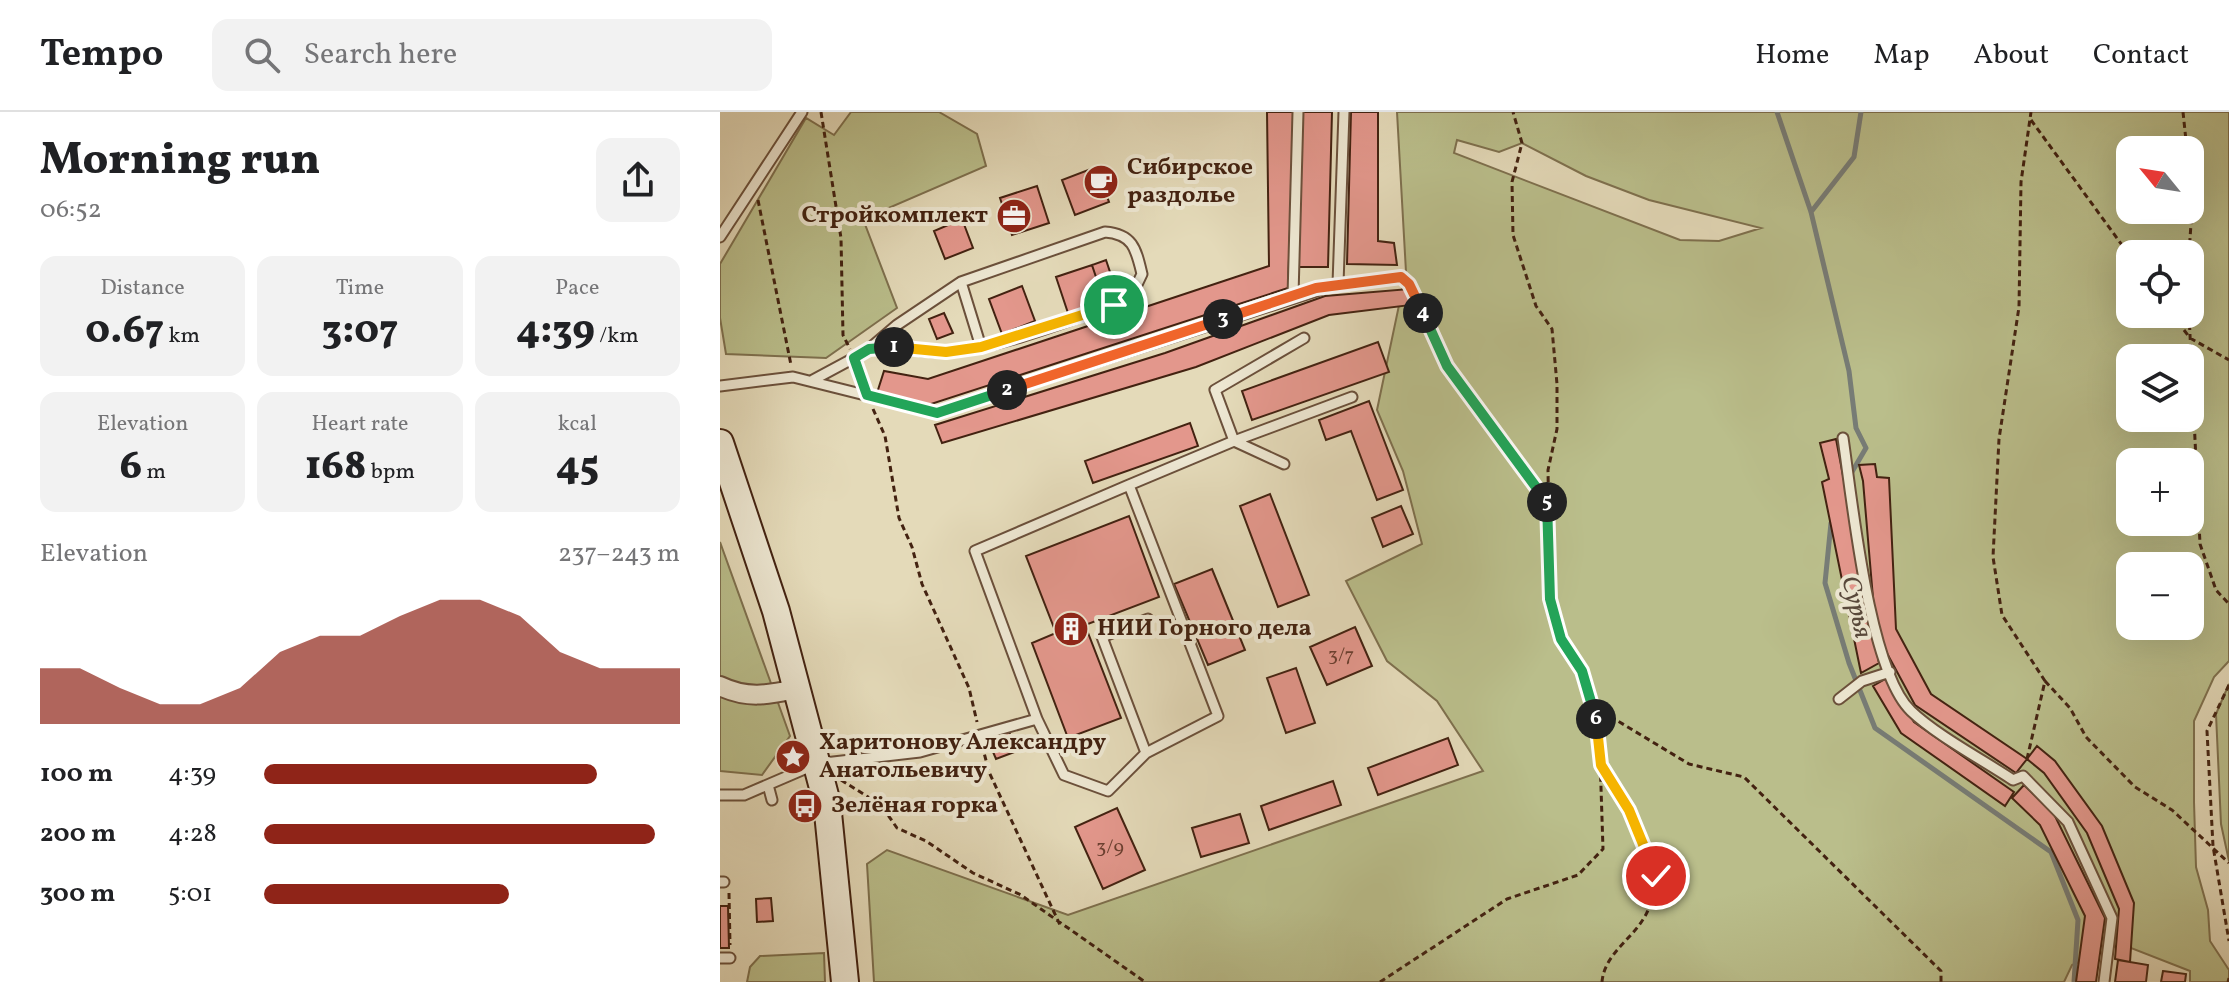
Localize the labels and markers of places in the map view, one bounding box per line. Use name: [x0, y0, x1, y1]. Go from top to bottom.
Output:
place label: Сибирское раздолье: [1127, 151, 1253, 213]
cafe icon: Сибирское раздолье: [1082, 163, 1120, 201]
office icon: Стройкомплект: [995, 197, 1033, 235]
place label: Стройкомплект: [801, 199, 988, 233]
pin: [1080, 271, 1148, 339]
pin: 4: [1403, 293, 1443, 333]
pin: 3: [1203, 299, 1243, 339]
pin: 1: [874, 327, 914, 367]
pin: 2: [987, 370, 1027, 410]
pin: 5: [1527, 482, 1567, 522]
building icon: НИИ Горного дела: [1052, 610, 1090, 648]
place label: НИИ Горного дела: [1097, 612, 1312, 646]
pin: 6: [1576, 699, 1616, 739]
place label: Харитонову Александру Анатольевичу: [819, 726, 1107, 788]
place icon: Харитонову Александру Анатольевичу: [774, 738, 812, 776]
bus stop icon: Зелёная горка: [786, 787, 824, 825]
place label: Зелёная горка: [831, 789, 998, 823]
pin: [1622, 842, 1690, 910]

